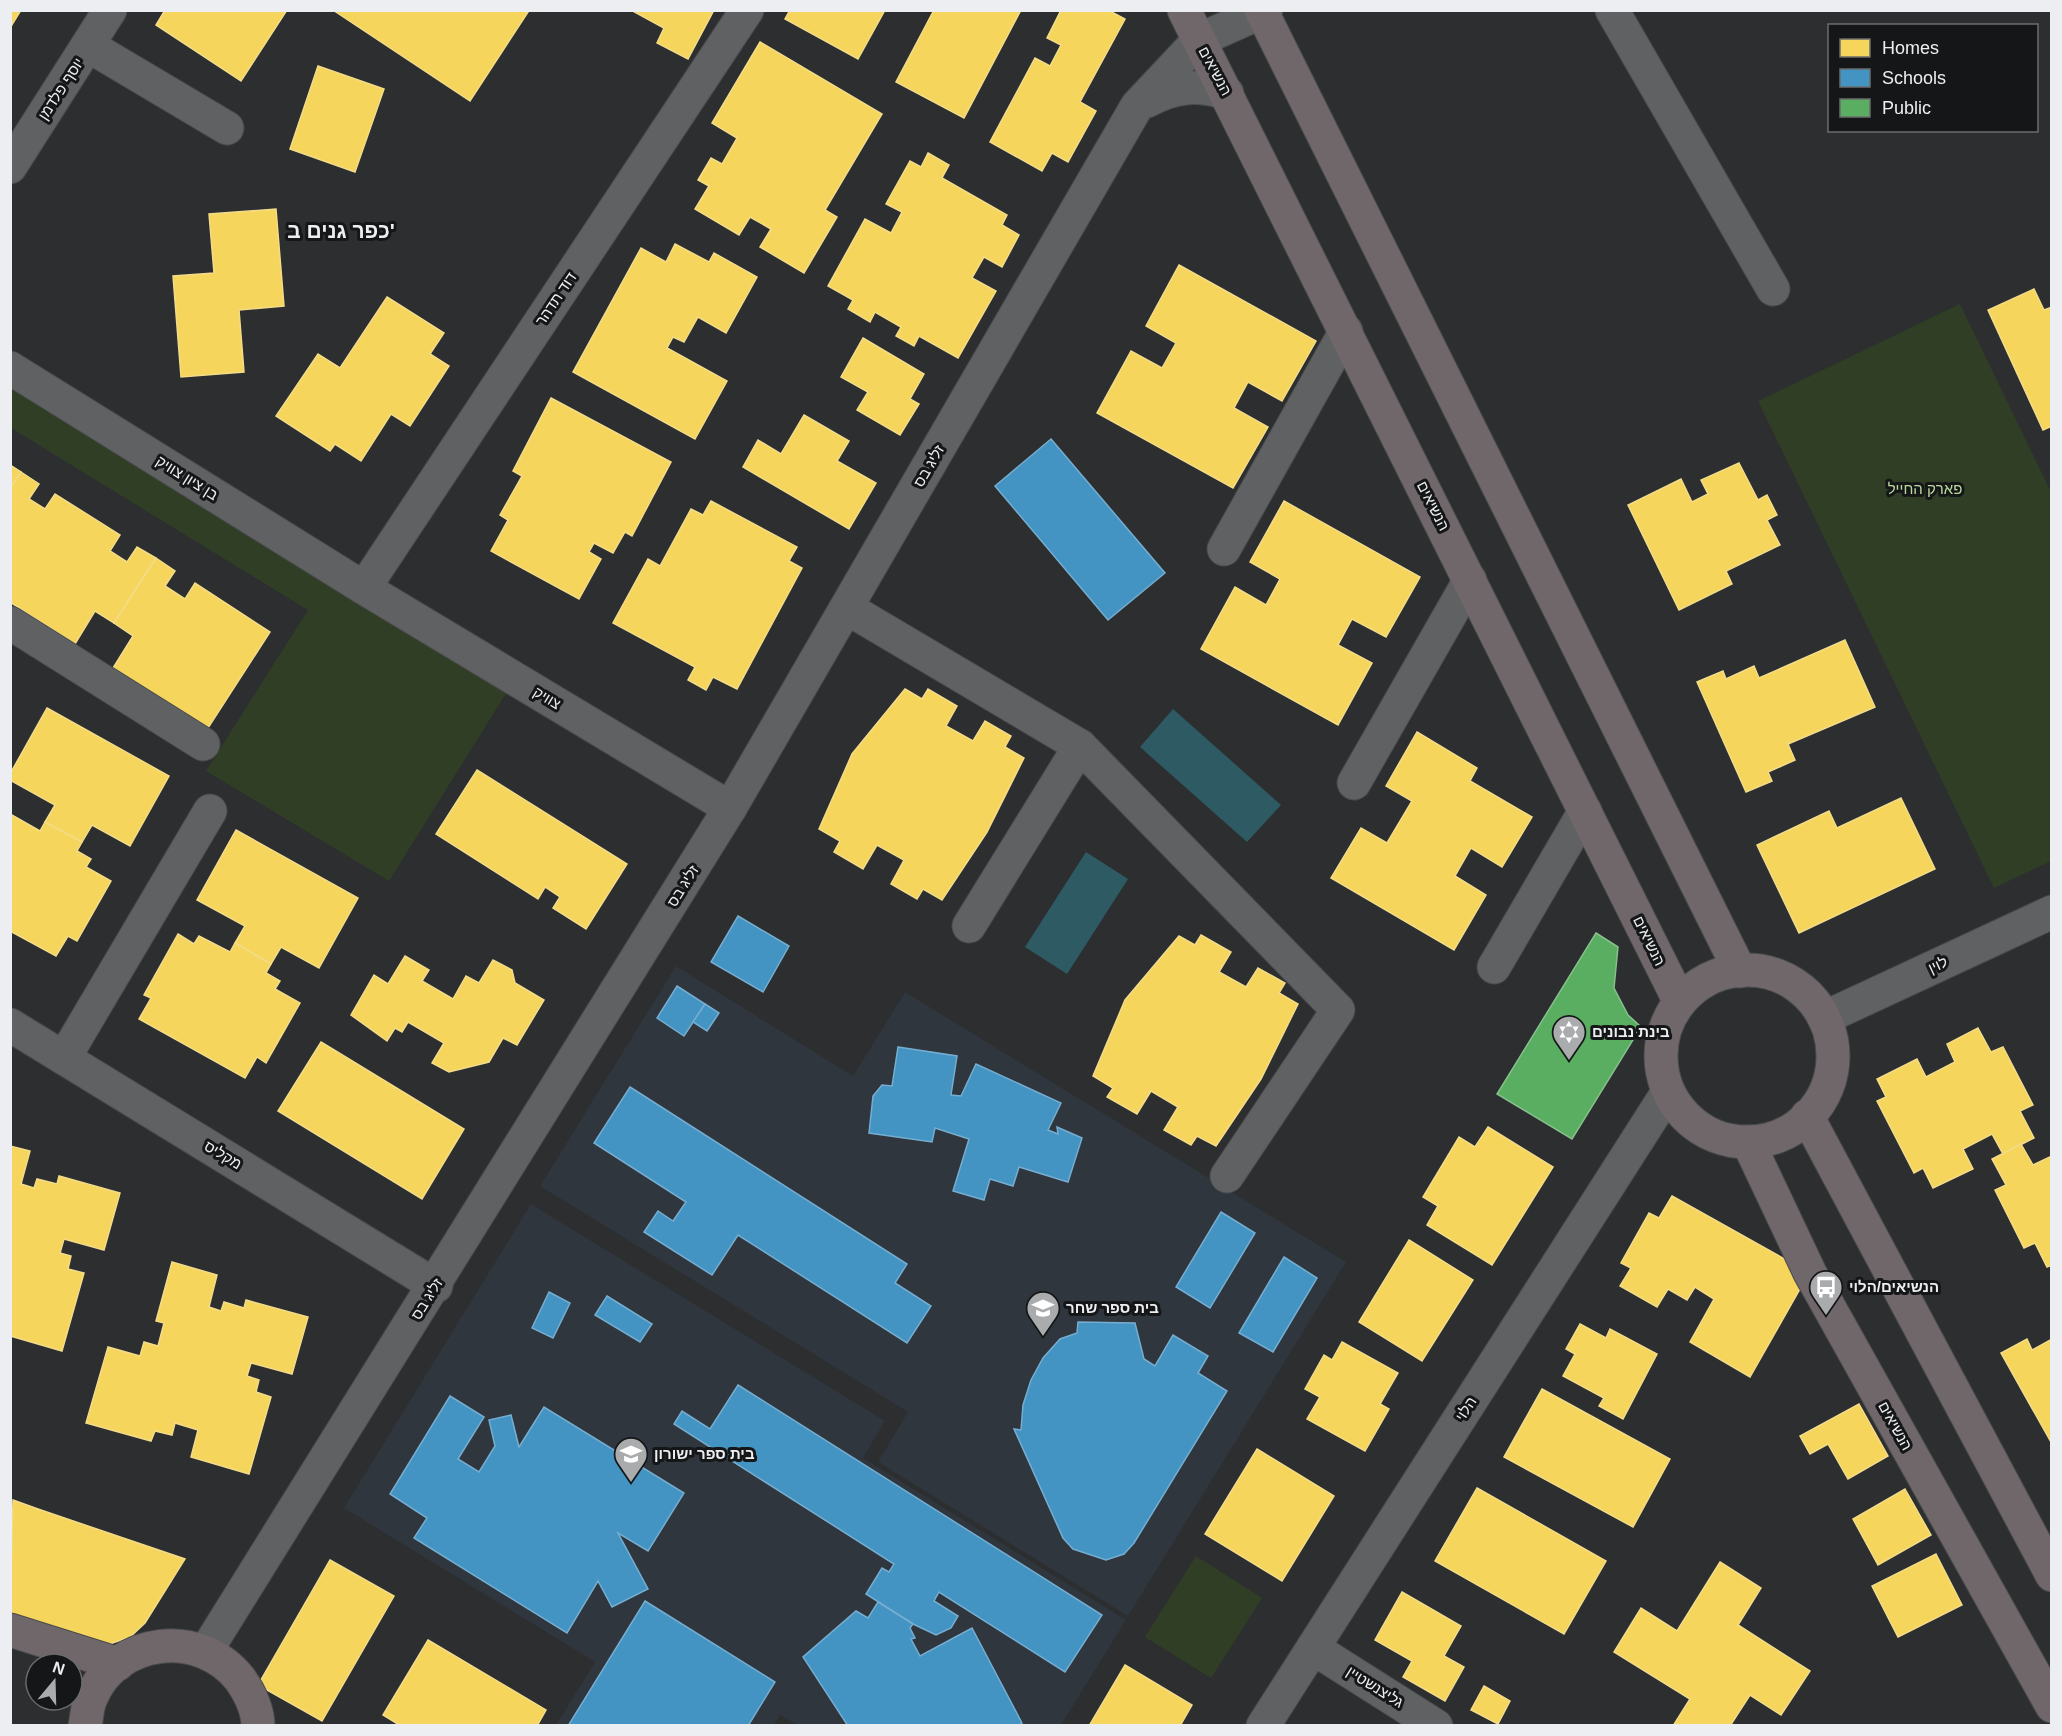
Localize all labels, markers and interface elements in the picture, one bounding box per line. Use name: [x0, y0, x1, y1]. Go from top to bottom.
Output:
legend: [1828, 24, 2038, 132]
text: Homes: [1882, 38, 1939, 58]
street label: הנשיאים: [1195, 43, 1235, 98]
street label: יוסף פלדמן: [34, 55, 87, 123]
text: Schools: [1882, 68, 1946, 88]
text: Public: [1882, 98, 1931, 118]
district label: כפר גנים ב': [287, 219, 395, 242]
street label: דוד תדהר: [532, 269, 580, 329]
street label: זליג בס: [910, 442, 947, 490]
street label: בן ציון צוויק: [153, 452, 221, 503]
street label: הנשיאים: [1414, 478, 1453, 533]
park label: פארק החייל: [1888, 480, 1962, 497]
street label: צוויק: [531, 683, 564, 712]
street label: זליג בס: [663, 862, 702, 910]
street label: הנשיאים: [1630, 913, 1669, 968]
street label: לוין: [1925, 953, 1950, 976]
synagogue icon: בינת נבונים: [1551, 1014, 1587, 1061]
place label: בינת נבונים: [1592, 1023, 1670, 1040]
street label: מקליס: [202, 1137, 245, 1172]
bus stop icon: הנשיאים/הלוי: [1808, 1269, 1844, 1316]
street label: זליג בס: [407, 1275, 446, 1323]
place label: הנשיאים/הלוי: [1849, 1278, 1939, 1295]
school or university icon: בית ספר שחר: [1025, 1290, 1061, 1337]
place label: בית ספר שחר: [1066, 1299, 1159, 1316]
street label: הלוי: [1452, 1394, 1480, 1424]
street label: הנשיאים: [1875, 1398, 1916, 1453]
school or university icon: בית ספר ישורון: [613, 1436, 649, 1483]
place label: בית ספר ישורון: [654, 1445, 755, 1462]
north arrow: [24, 1652, 84, 1712]
text: N: [50, 1658, 67, 1678]
street label: גליצנשטיין: [1344, 1662, 1407, 1711]

